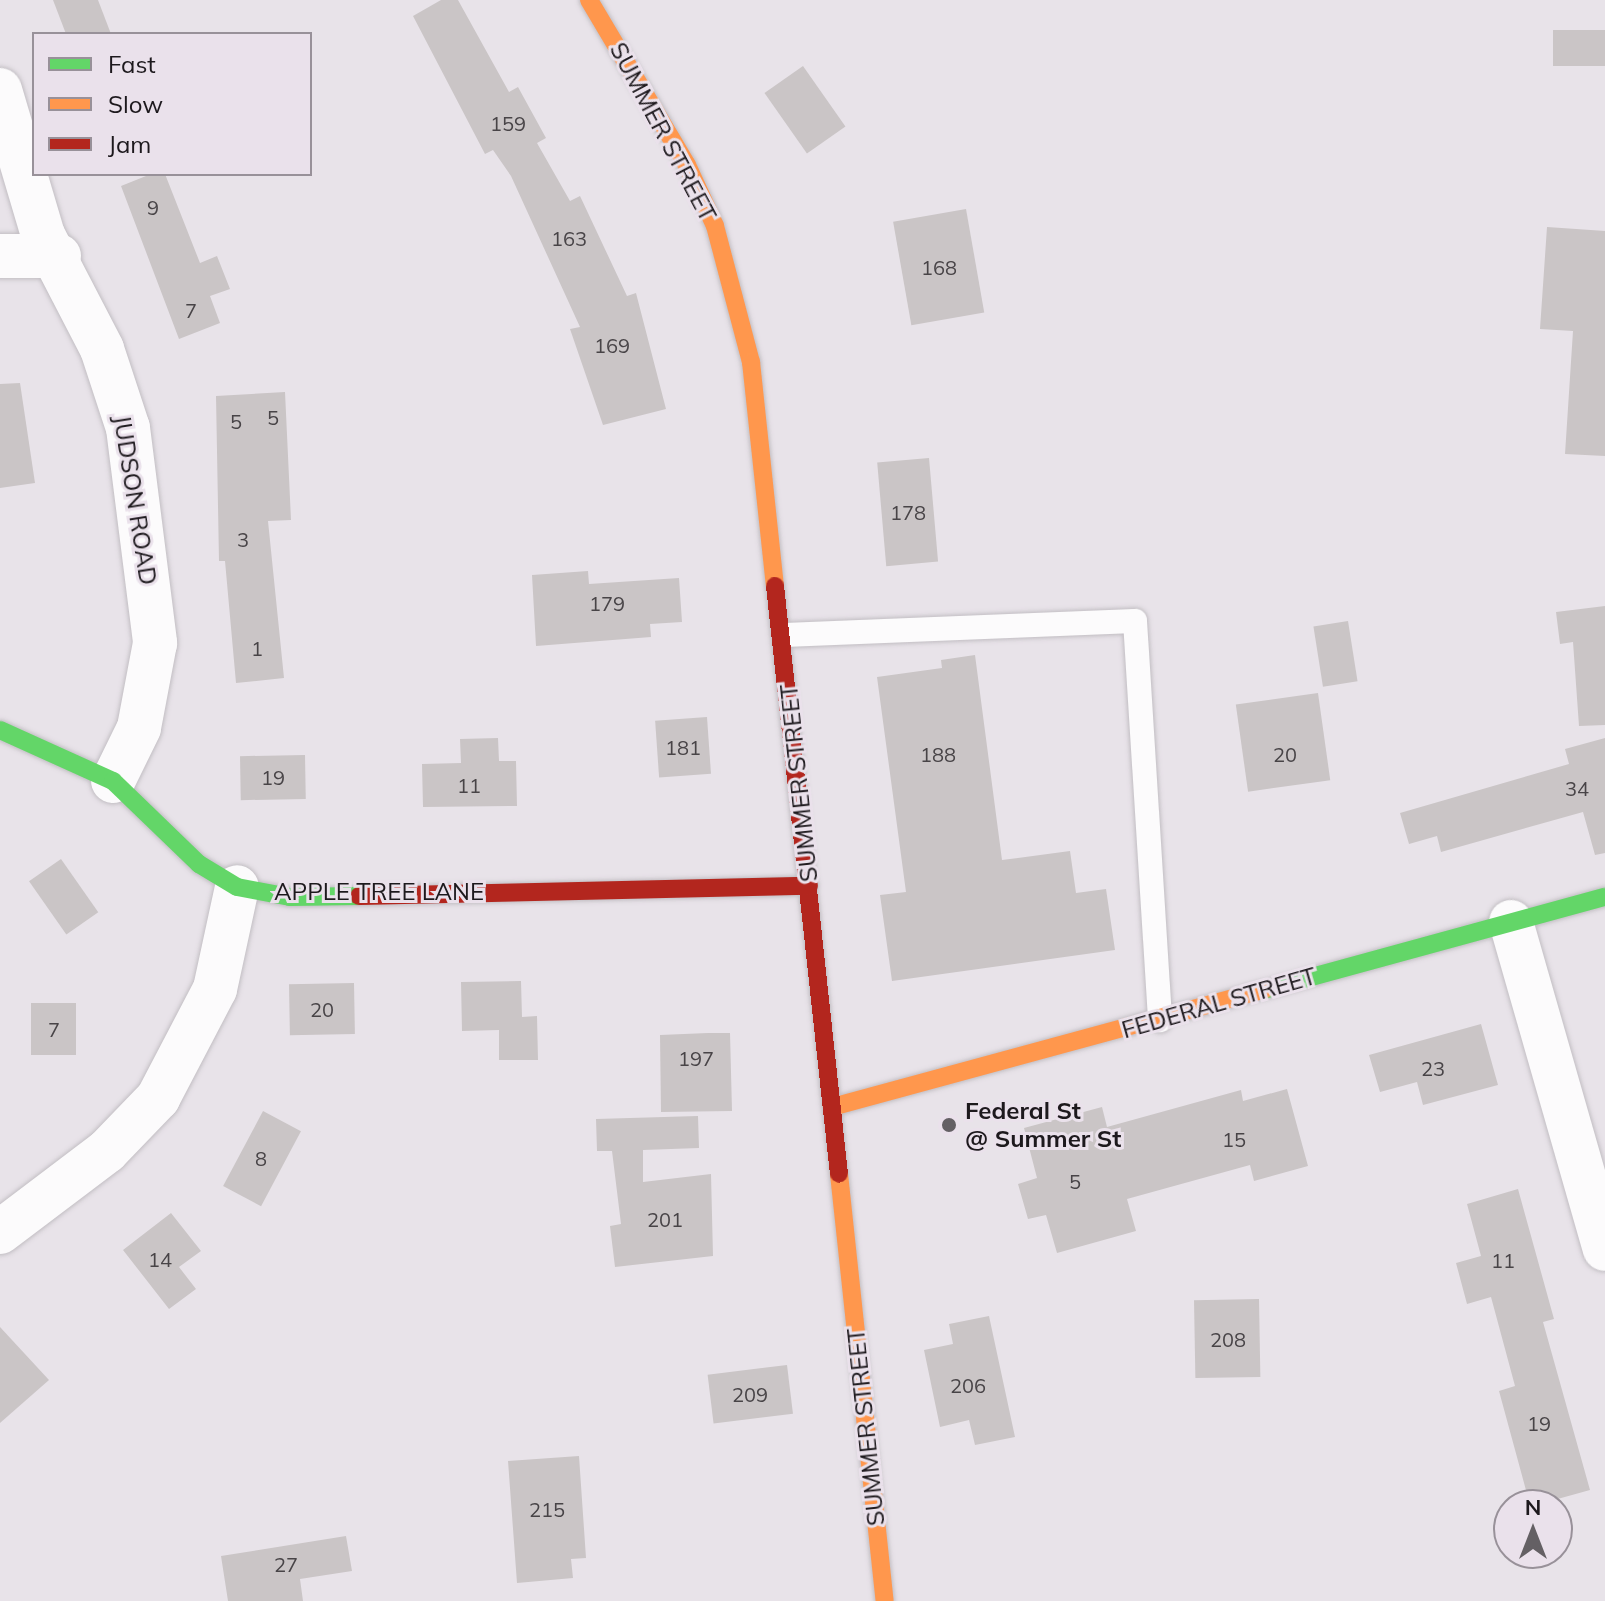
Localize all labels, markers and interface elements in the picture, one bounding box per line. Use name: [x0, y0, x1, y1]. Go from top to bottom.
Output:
legend: [32, 32, 312, 176]
street label: SUMMER STREET: [604, 37, 722, 227]
text: Fast: [108, 49, 156, 79]
text: Slow: [108, 89, 163, 119]
house number: 159: [490, 111, 526, 135]
text: Jam: [108, 129, 151, 159]
house number: 9: [147, 195, 159, 219]
house number: 163: [551, 226, 587, 250]
house number: 168: [921, 255, 957, 279]
house number: 7: [185, 298, 197, 322]
house number: 169: [594, 333, 630, 357]
house number: 5: [267, 405, 279, 429]
house number: 5: [230, 409, 242, 433]
street label: JUDSON ROAD: [107, 413, 163, 587]
house number: 178: [890, 500, 926, 524]
house number: 3: [237, 527, 249, 551]
house number: 179: [589, 591, 625, 615]
house number: 1: [251, 636, 263, 660]
street label: SUMMER STREET: [774, 683, 824, 883]
house number: 181: [665, 735, 701, 759]
house number: 188: [920, 742, 956, 766]
house number: 20: [1273, 742, 1297, 766]
house number: 19: [261, 765, 285, 789]
house number: 11: [457, 773, 481, 797]
house number: 34: [1565, 776, 1589, 800]
street label: APPLE TREE LANE: [274, 878, 484, 906]
street label: FEDERAL STREET: [1118, 961, 1320, 1045]
house number: 20: [310, 997, 334, 1021]
house number: 7: [48, 1017, 60, 1041]
house number: 197: [678, 1046, 714, 1070]
house number: 23: [1421, 1056, 1445, 1080]
place label: Federal St @ Summer St: [965, 1097, 1121, 1153]
marker: Federal St @ Summer St: [940, 1116, 958, 1134]
house number: 15: [1222, 1127, 1246, 1151]
house number: 8: [255, 1146, 267, 1170]
house number: 5: [1069, 1169, 1081, 1193]
house number: 201: [647, 1207, 683, 1231]
house number: 14: [148, 1247, 172, 1271]
house number: 11: [1491, 1248, 1515, 1272]
street label: SUMMER STREET: [841, 1327, 891, 1527]
house number: 208: [1210, 1327, 1246, 1351]
house number: 206: [950, 1373, 986, 1397]
house number: 209: [732, 1382, 768, 1406]
house number: 19: [1527, 1411, 1551, 1435]
north arrow: [1493, 1489, 1573, 1569]
text: N: [1525, 1493, 1541, 1521]
house number: 215: [529, 1497, 565, 1521]
house number: 27: [274, 1552, 298, 1576]

